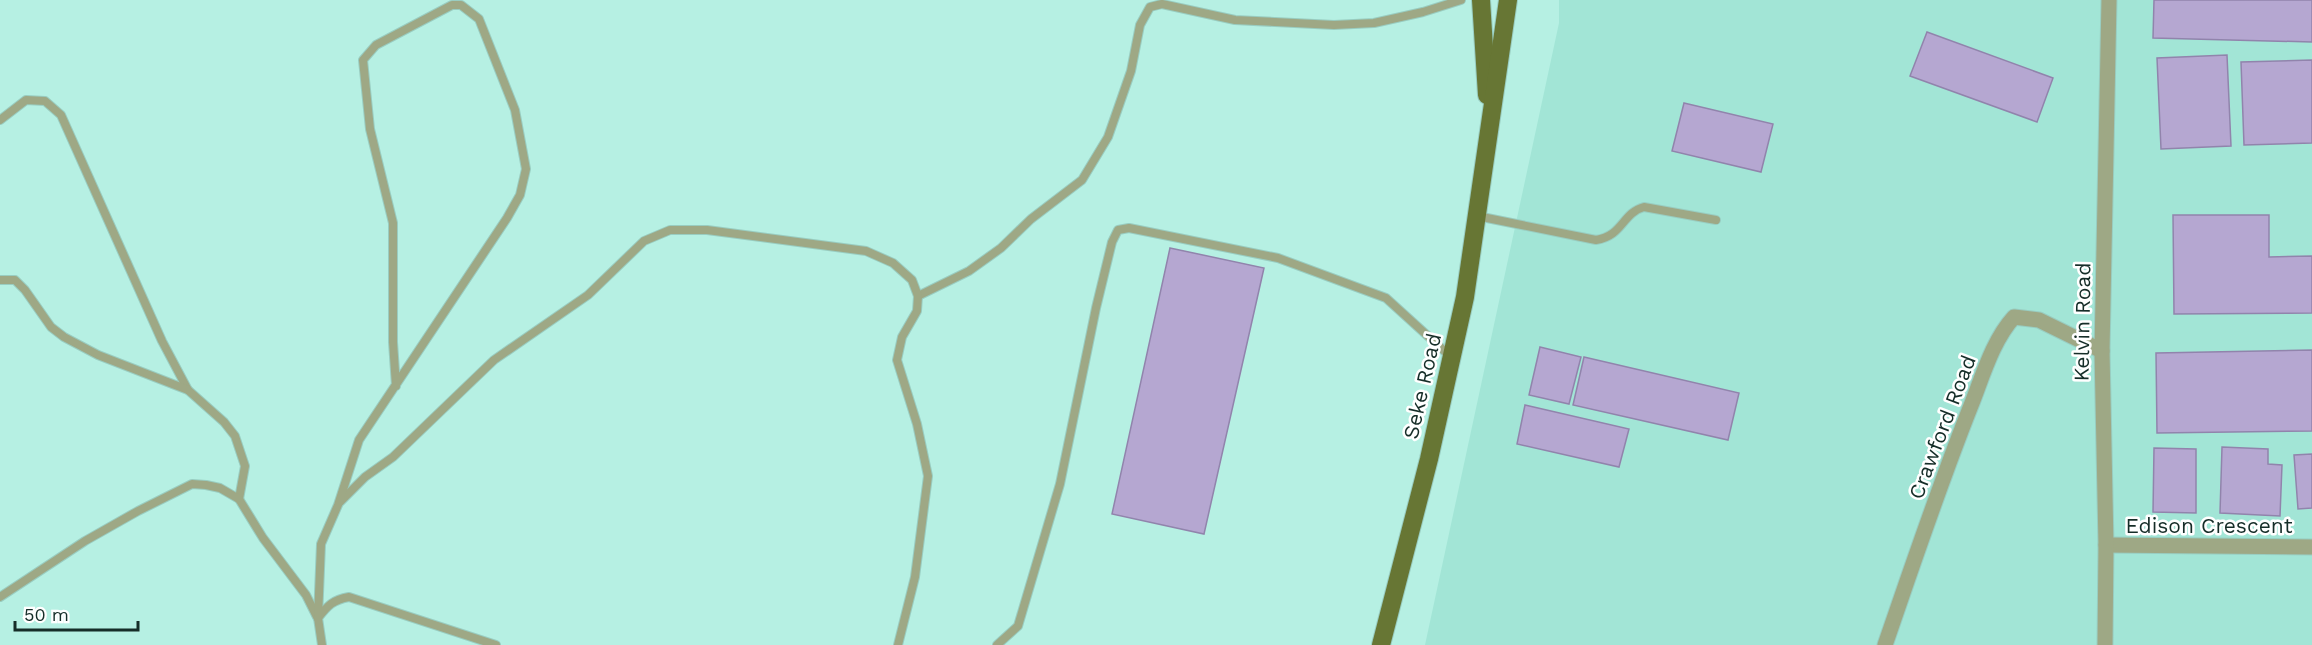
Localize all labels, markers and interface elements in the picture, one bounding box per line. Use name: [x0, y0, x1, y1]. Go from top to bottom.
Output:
street label: Kelvin Road: [2068, 262, 2096, 382]
street label: Seke Road: [1398, 331, 1446, 441]
street label: Crawford Road: [1903, 351, 1981, 503]
street label: Edison Crescent: [2126, 513, 2293, 538]
scale bar: [15, 594, 138, 632]
text: 50 m: [24, 604, 69, 625]

